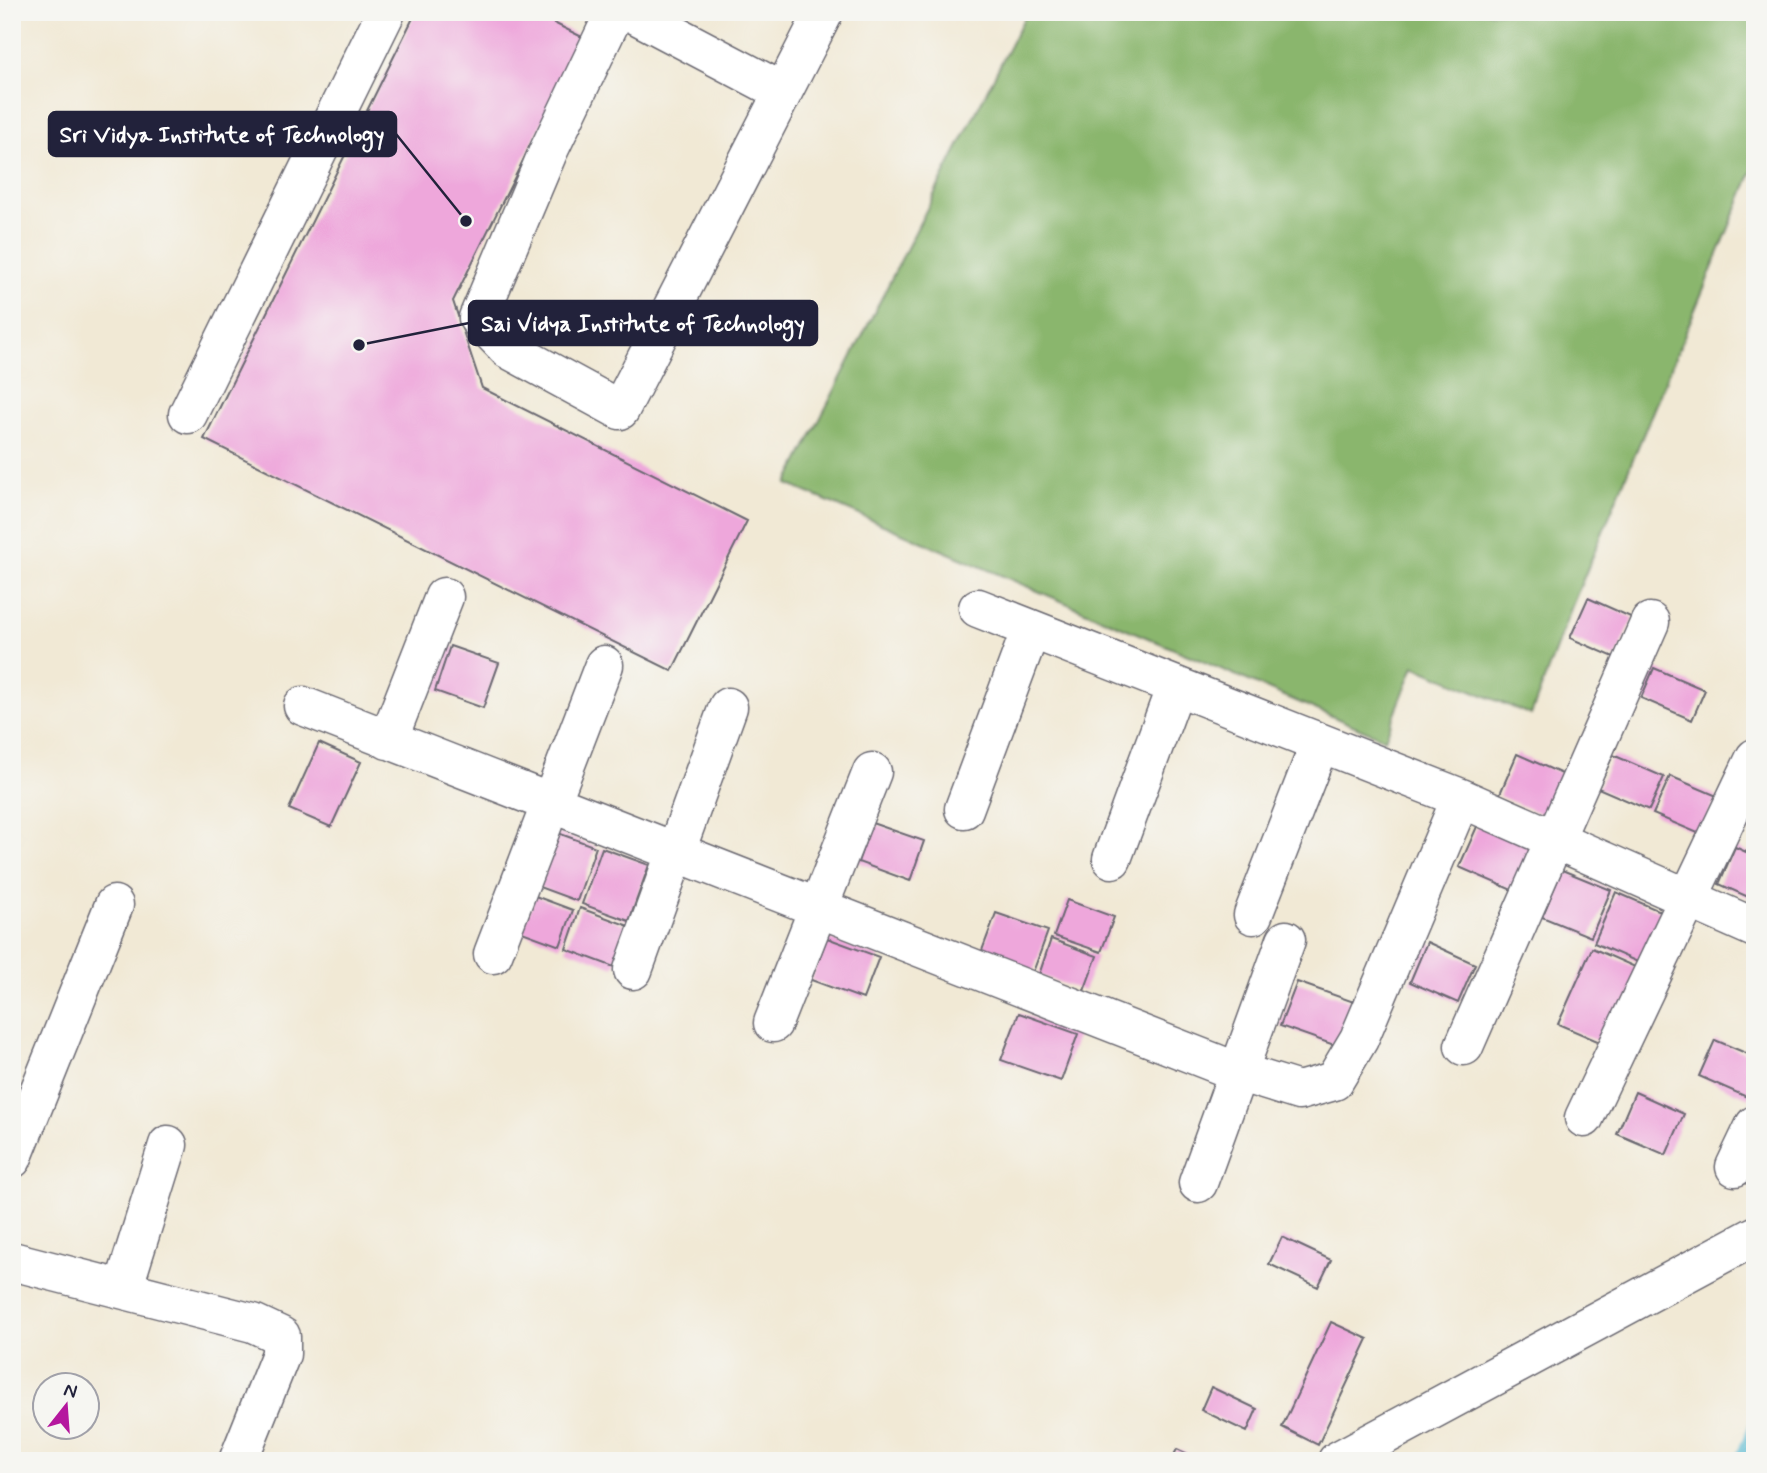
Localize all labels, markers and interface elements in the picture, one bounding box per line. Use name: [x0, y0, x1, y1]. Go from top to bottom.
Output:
callout: Sri Vidya Institute of Technology: [49, 112, 396, 156]
text: Sri Vidya Institute of Technology: [60, 121, 385, 153]
callout: Sai Vidya Institute of Technology: [469, 301, 817, 345]
text: Sai Vidya Institute of Technology: [481, 310, 805, 342]
north arrow: [32, 1372, 102, 1442]
text: N: [61, 1377, 80, 1405]

